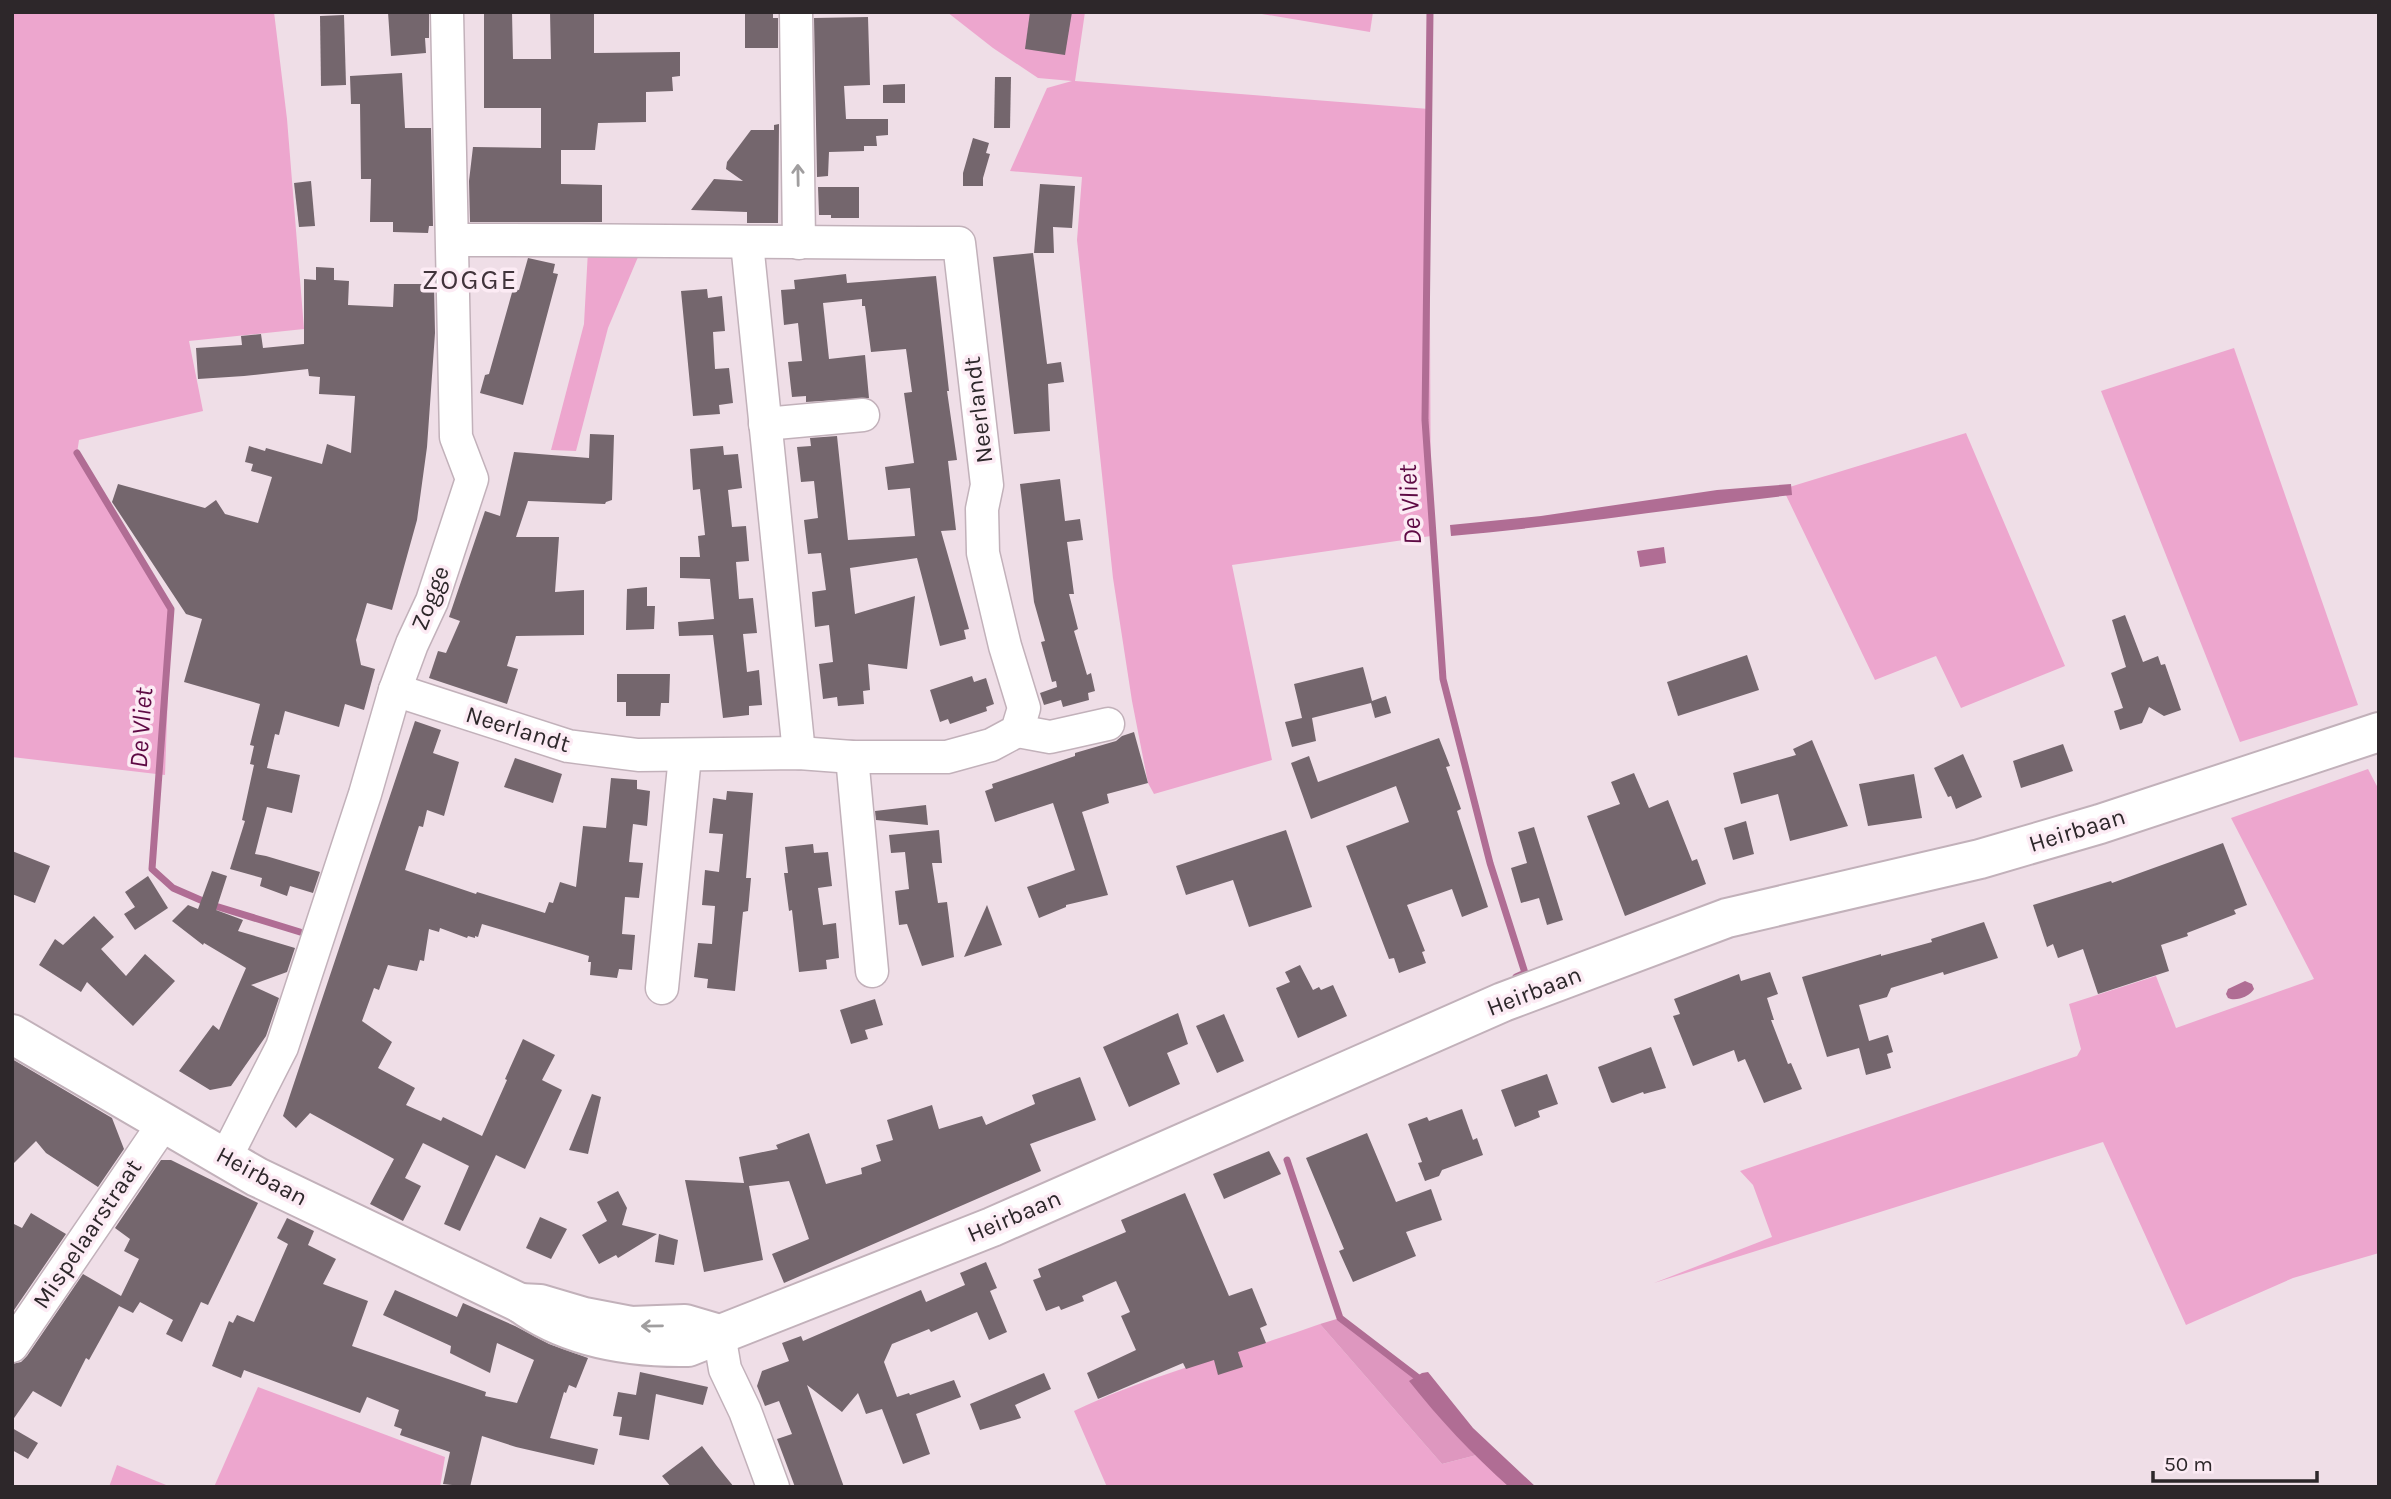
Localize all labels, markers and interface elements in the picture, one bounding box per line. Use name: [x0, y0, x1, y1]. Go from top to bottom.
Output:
one-way arrow: [791, 163, 804, 186]
district label: ZOGGE: [422, 263, 518, 296]
street label: Neerlandt: [958, 355, 998, 465]
water label: De Vliet: [1392, 463, 1428, 546]
street label: Zogge: [405, 562, 455, 634]
water label: De Vliet: [123, 686, 159, 769]
street label: Neerlandt: [463, 700, 573, 758]
street label: Heirbaan: [2025, 802, 2129, 858]
street label: Heirbaan: [1483, 960, 1585, 1022]
street label: Heirbaan: [212, 1140, 312, 1212]
street label: Mispelaarstraat: [27, 1154, 147, 1314]
street label: Heirbaan: [963, 1184, 1065, 1248]
one-way arrow: [641, 1319, 664, 1333]
scale bar: [2153, 1440, 2318, 1484]
text: 50 m: [2164, 1452, 2213, 1476]

